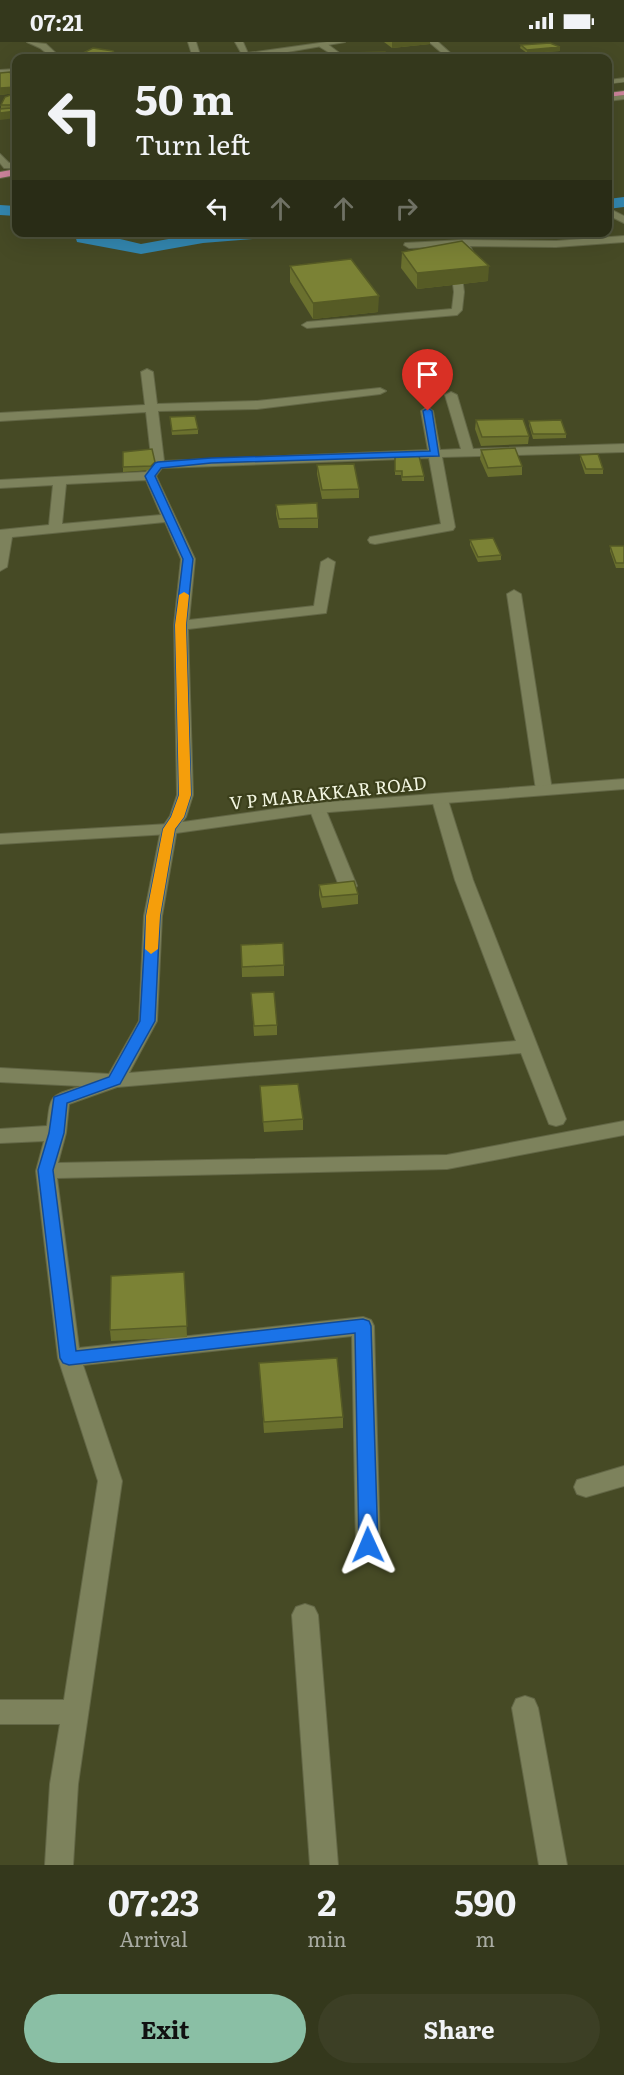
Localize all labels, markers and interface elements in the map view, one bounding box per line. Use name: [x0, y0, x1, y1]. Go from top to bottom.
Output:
text: 07:21: [30, 5, 83, 38]
text: 50 m: [135, 66, 234, 128]
icon: left: [36, 78, 114, 156]
text: Turn left: [135, 123, 250, 163]
icon: left: [201, 192, 234, 225]
icon: ahead: [264, 192, 297, 225]
icon: ahead: [327, 192, 360, 225]
icon: right: [390, 192, 423, 225]
pin: [402, 349, 453, 411]
icon: arrive: [411, 358, 444, 391]
street label: V P MARAKKAR ROAD: [228, 768, 428, 816]
position arrow: [336, 1513, 400, 1577]
text: 07:23: [108, 1874, 200, 1927]
text: 2: [317, 1874, 337, 1927]
text: 590: [454, 1874, 516, 1927]
text: Arrival: [119, 1923, 188, 1953]
text: min: [307, 1923, 347, 1953]
text: m: [476, 1923, 495, 1953]
button: Exit: [24, 1994, 306, 2063]
button: Share: [318, 1994, 600, 2063]

